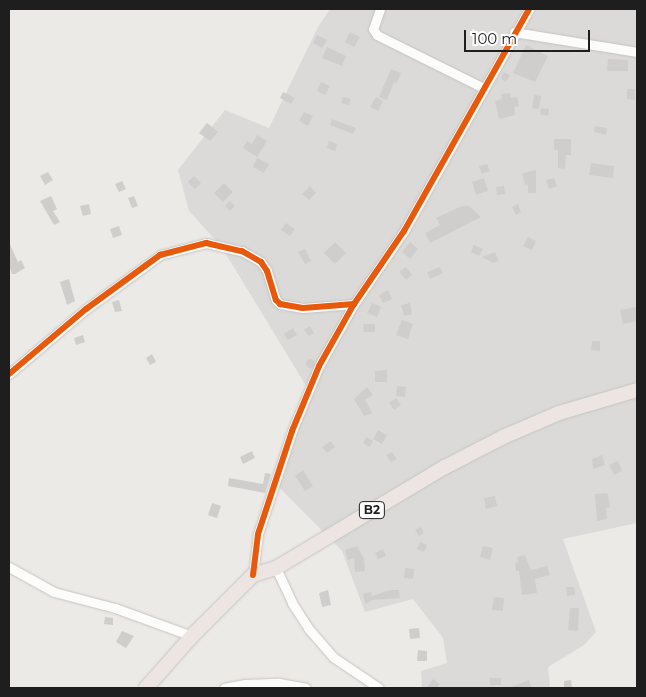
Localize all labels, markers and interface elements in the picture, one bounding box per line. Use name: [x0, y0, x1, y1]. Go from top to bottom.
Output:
scale bar: [466, 20, 592, 52]
text: 100 m: [472, 29, 517, 48]
road number: B2: [358, 500, 386, 520]

